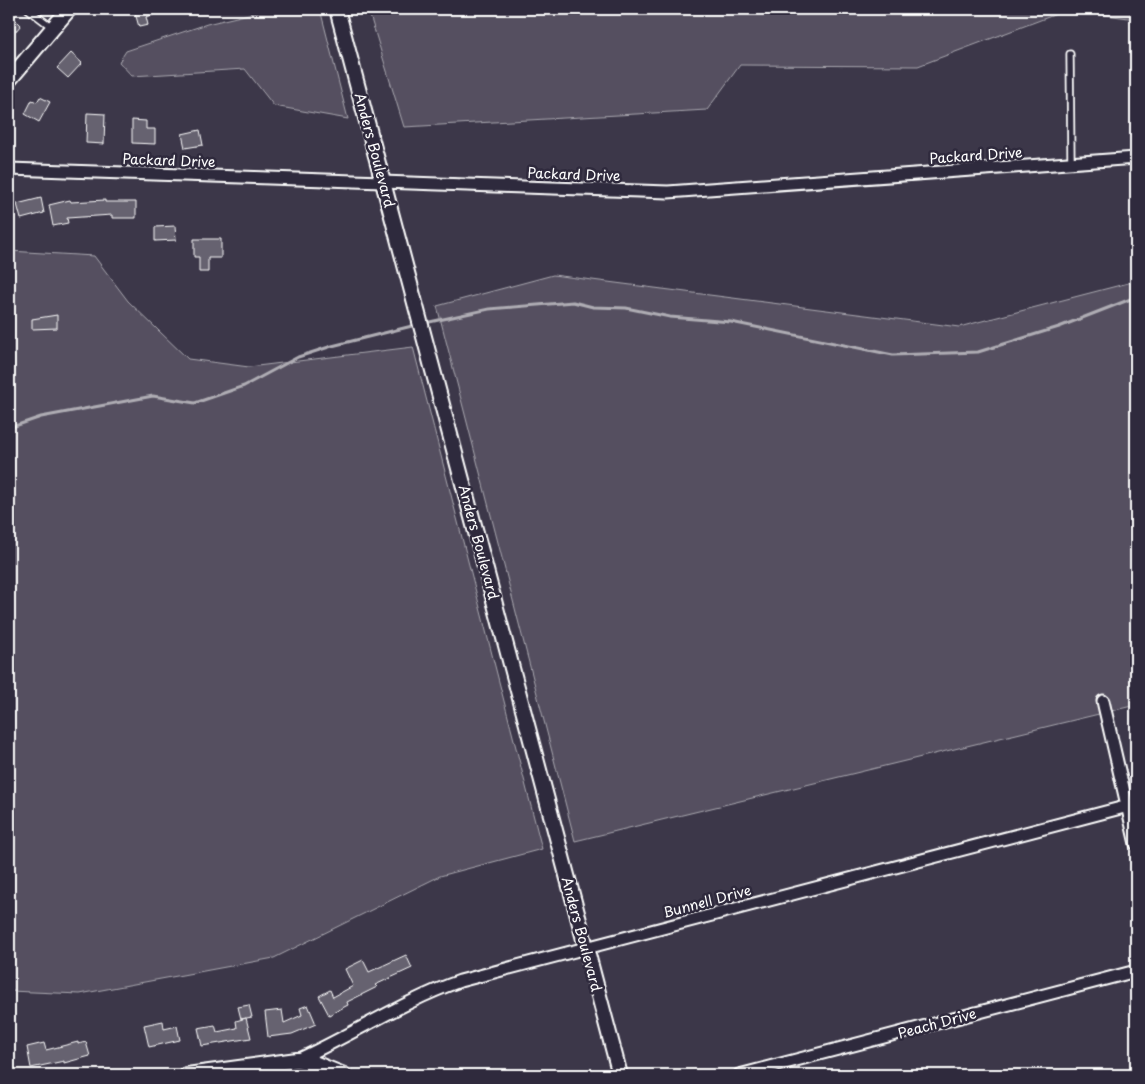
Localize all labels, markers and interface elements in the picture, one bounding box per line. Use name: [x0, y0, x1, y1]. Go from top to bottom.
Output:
street label: Anders Boulevard: [350, 90, 401, 210]
street label: Packard Drive: [929, 141, 1024, 169]
street label: Packard Drive: [122, 148, 216, 172]
street label: Packard Drive: [527, 162, 621, 186]
street label: Anders Boulevard: [454, 482, 505, 602]
street label: Anders Boulevard: [557, 874, 608, 994]
street label: Bunnell Drive: [660, 879, 754, 923]
street label: Peach Drive: [895, 1002, 979, 1044]

